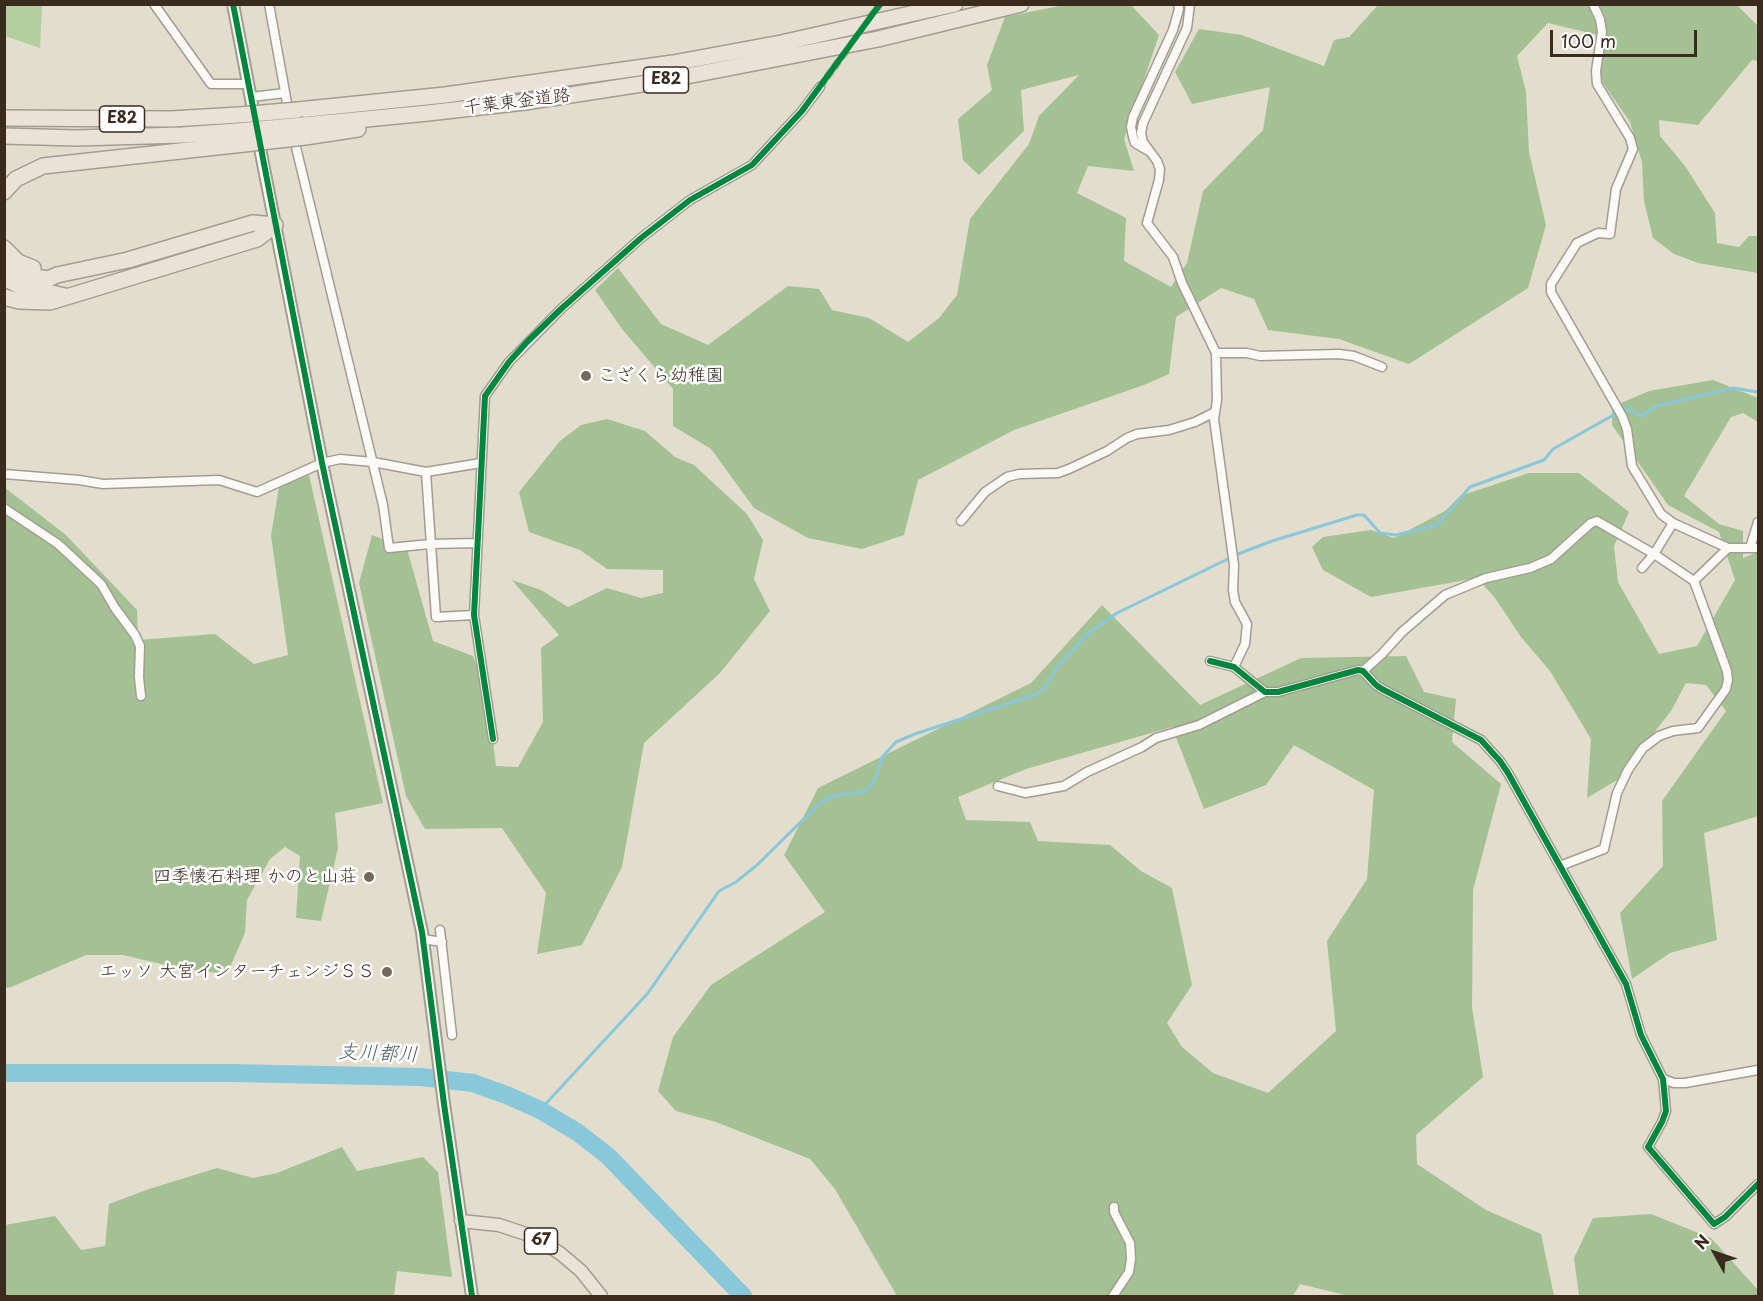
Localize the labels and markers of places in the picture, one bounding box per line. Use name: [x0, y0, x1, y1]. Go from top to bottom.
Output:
place label: こざくら幼稚園: [598, 365, 724, 387]
marker: こざくら幼稚園: [579, 369, 593, 383]
place label: 四季懐石料理 かのと山荘: [153, 866, 357, 888]
marker: 四季懐石料理 かのと山荘: [362, 870, 376, 884]
place label: エッソ 大宮インターチェンジＳＳ: [99, 961, 375, 983]
marker: エッソ 大宮インターチェンジＳＳ: [380, 965, 394, 979]

